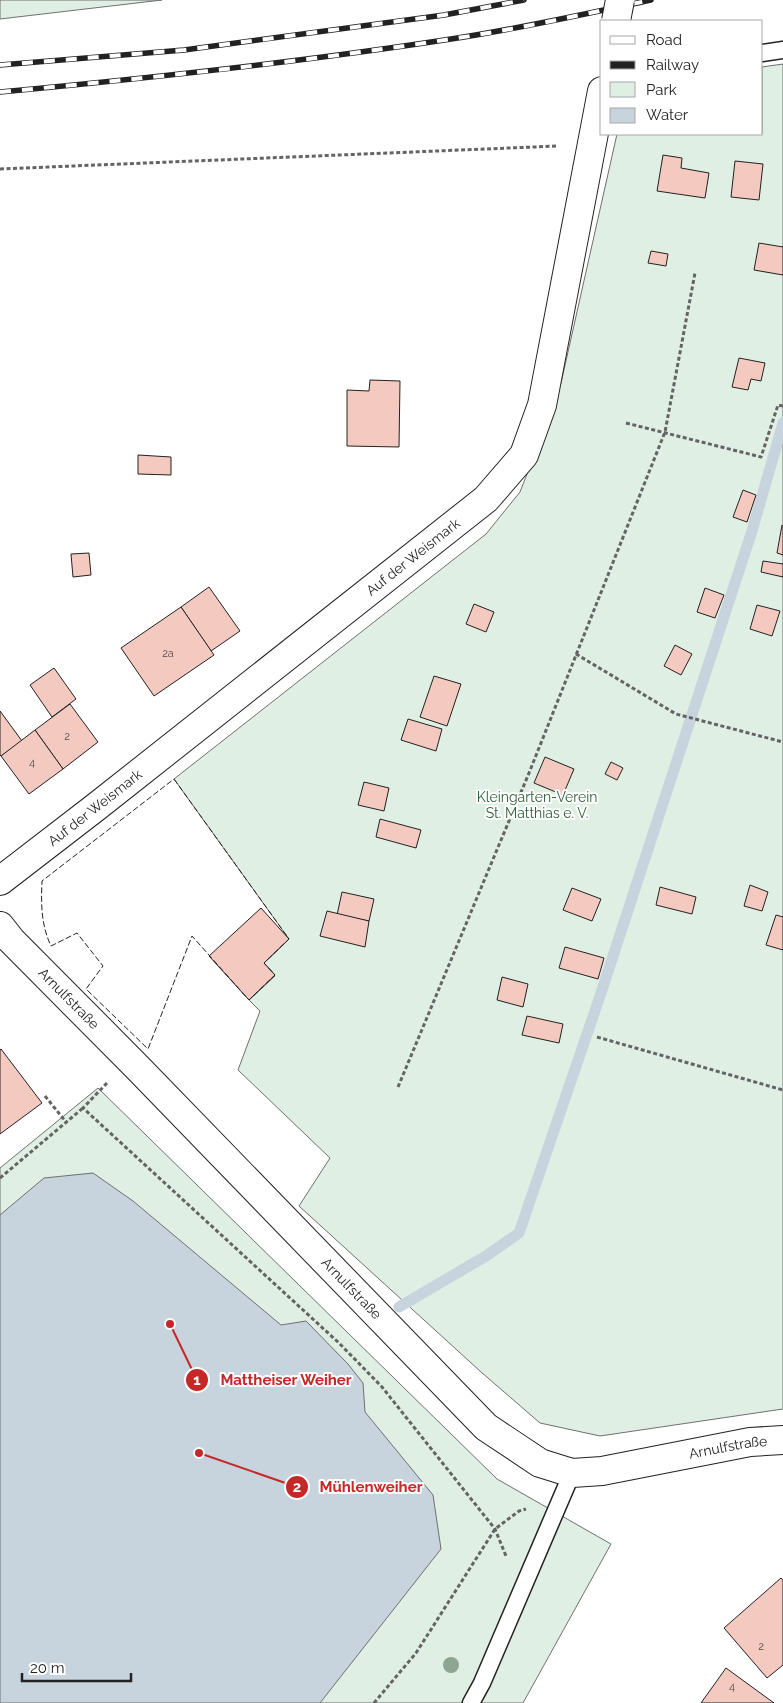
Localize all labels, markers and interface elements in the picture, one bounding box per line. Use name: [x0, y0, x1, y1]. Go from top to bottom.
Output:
legend: [600, 20, 763, 135]
text: Road: [646, 31, 682, 49]
text: Railway: [646, 56, 699, 74]
text: Park: [646, 81, 677, 99]
text: Water: [646, 106, 689, 124]
street label: Auf der Weismark: [363, 515, 463, 599]
house number: 2a: [162, 647, 174, 660]
house number: 2: [64, 730, 70, 743]
house number: 4: [29, 756, 35, 769]
street label: Auf der Weismark: [45, 766, 146, 849]
park label: Kleingarten-Verein St. Matthias e. V.: [477, 789, 597, 821]
street label: Arnulfstraße: [35, 965, 102, 1032]
street label: Arnulfstraße: [318, 1254, 385, 1322]
callout: Mattheiser Weiher: [185, 1365, 362, 1395]
text: 1: [193, 1371, 201, 1389]
text: Mattheiser Weiher: [220, 1371, 352, 1389]
street label: Arnulfstraße: [688, 1433, 768, 1462]
callout: Mühlenweiher: [284, 1472, 432, 1502]
text: 2: [293, 1478, 301, 1496]
text: Mühlenweiher: [320, 1478, 423, 1496]
house number: 2: [758, 1640, 764, 1653]
scale bar: [22, 1650, 131, 1682]
text: 20 m: [30, 1659, 65, 1677]
house number: 4: [729, 1680, 735, 1693]

